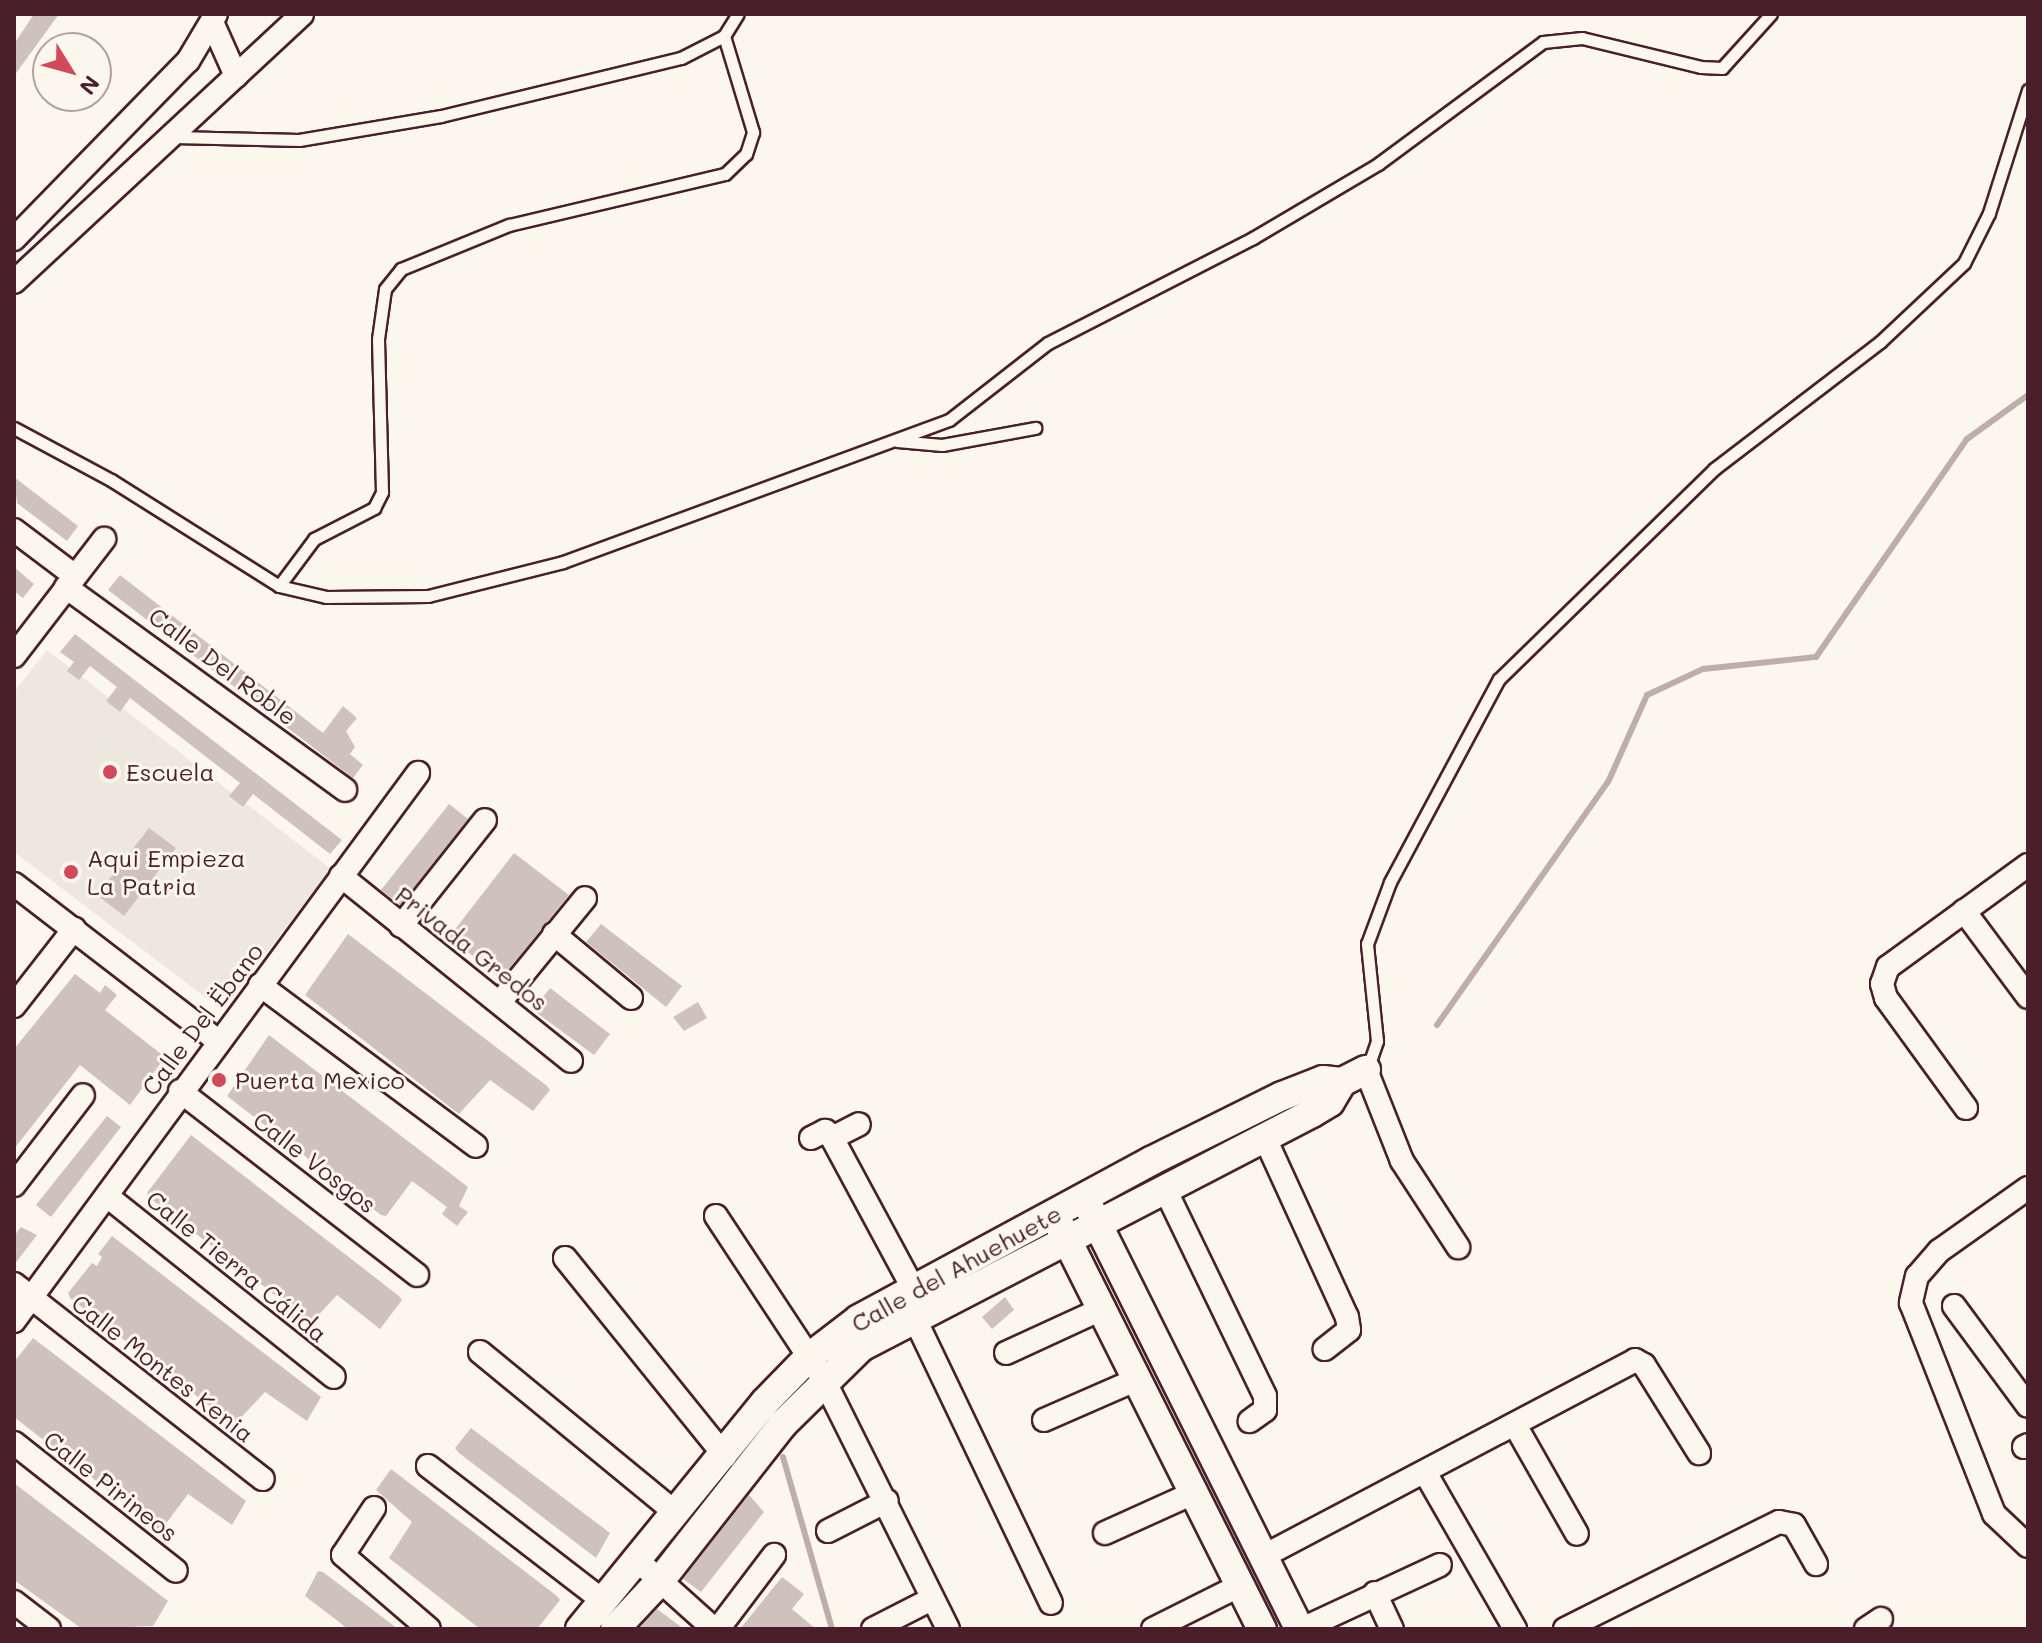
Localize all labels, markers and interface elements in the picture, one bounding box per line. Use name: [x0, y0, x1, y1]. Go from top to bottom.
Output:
north arrow: [32, 32, 112, 112]
text: N: [73, 70, 107, 101]
street label: Calle Del Roble: [143, 601, 303, 731]
place label: Escuela: [126, 758, 214, 786]
marker: Escuela: [101, 763, 119, 781]
place label: Aqui Empieza La Patria: [87, 844, 245, 900]
marker: Aqui Empieza La Patria: [62, 863, 80, 881]
street label: Privada Gredos: [390, 880, 554, 1016]
street label: Calle Del Ëbano: [135, 937, 269, 1101]
place label: Puerta Mexico: [235, 1066, 405, 1094]
marker: Puerta Mexico: [210, 1071, 228, 1089]
street label: Calle Vosgos: [248, 1105, 382, 1219]
street label: Calle Tierra Cálida: [141, 1184, 333, 1348]
street label: Calle del Ahuehuete: [846, 1198, 1066, 1338]
street label: Calle Montes Kenia: [66, 1288, 260, 1448]
street label: Calle Pirineos: [38, 1425, 184, 1547]

